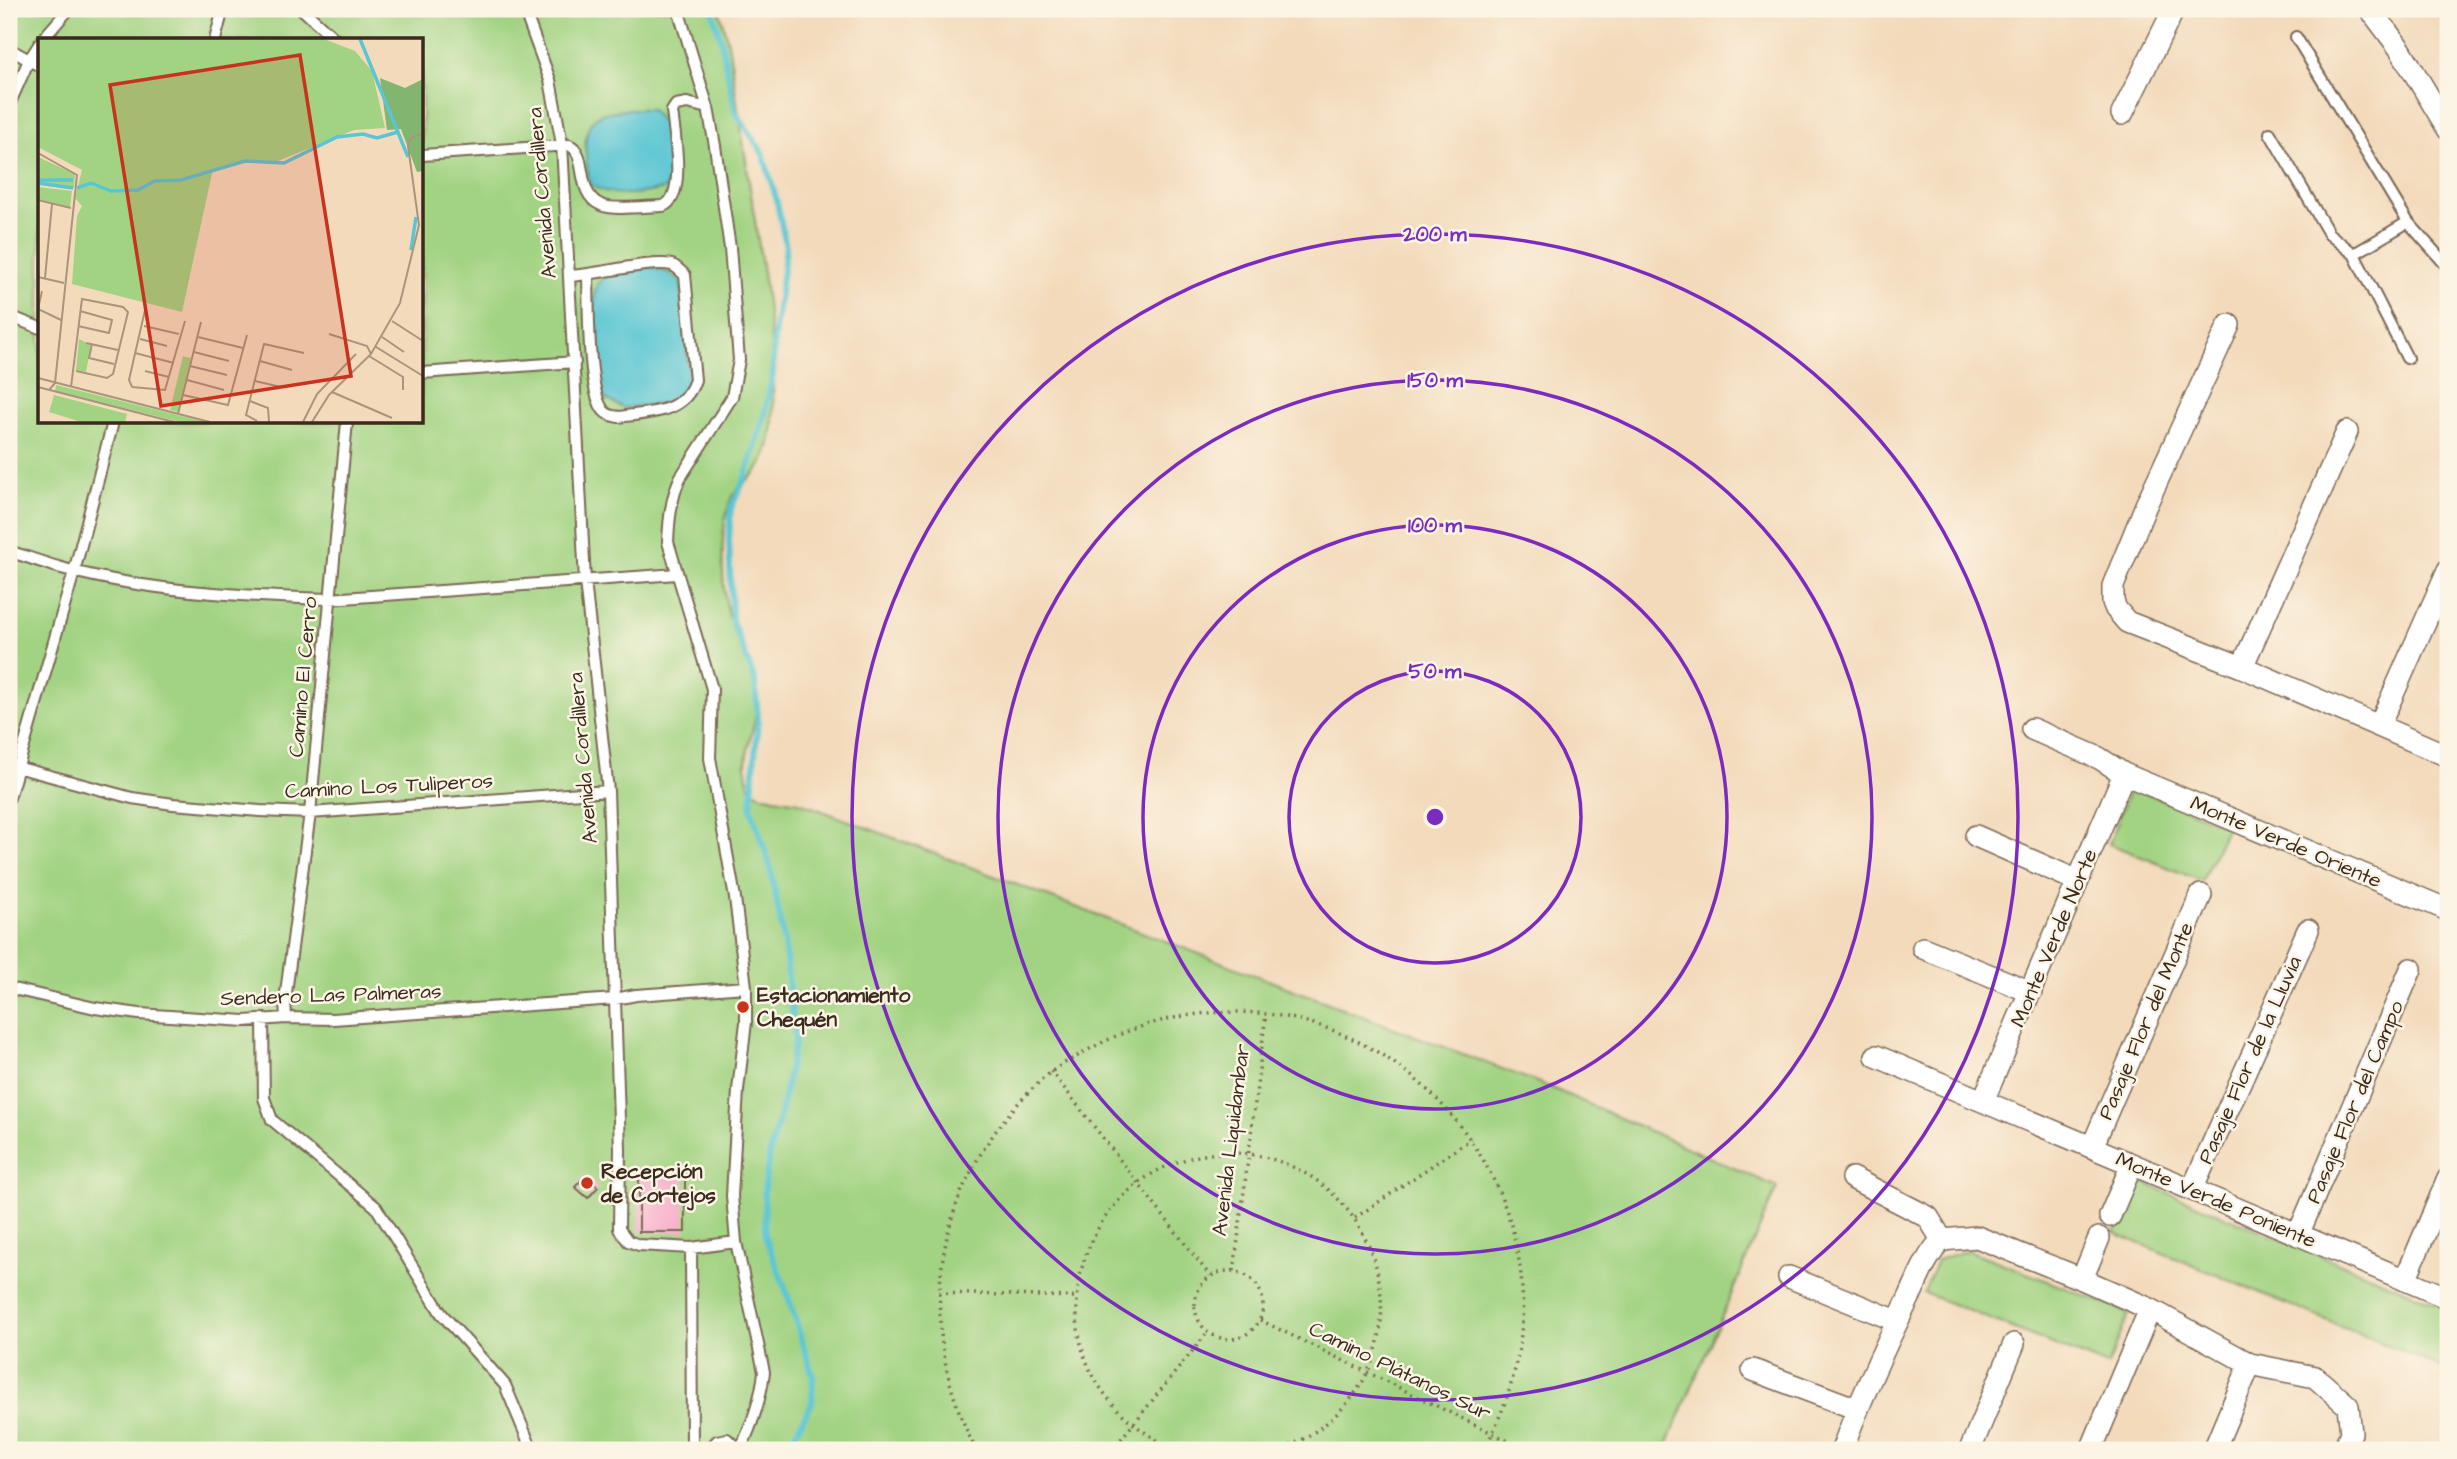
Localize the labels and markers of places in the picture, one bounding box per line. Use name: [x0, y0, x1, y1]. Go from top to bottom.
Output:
centre of rings: [1423, 805, 1447, 829]
place label: Estacionamiento Chequén: [757, 981, 910, 1035]
marker: Estacionamiento Chequén: [735, 999, 751, 1015]
place label: Recepción de Cortejos: [600, 1157, 716, 1211]
marker: Recepción de Cortejos: [579, 1175, 595, 1191]

